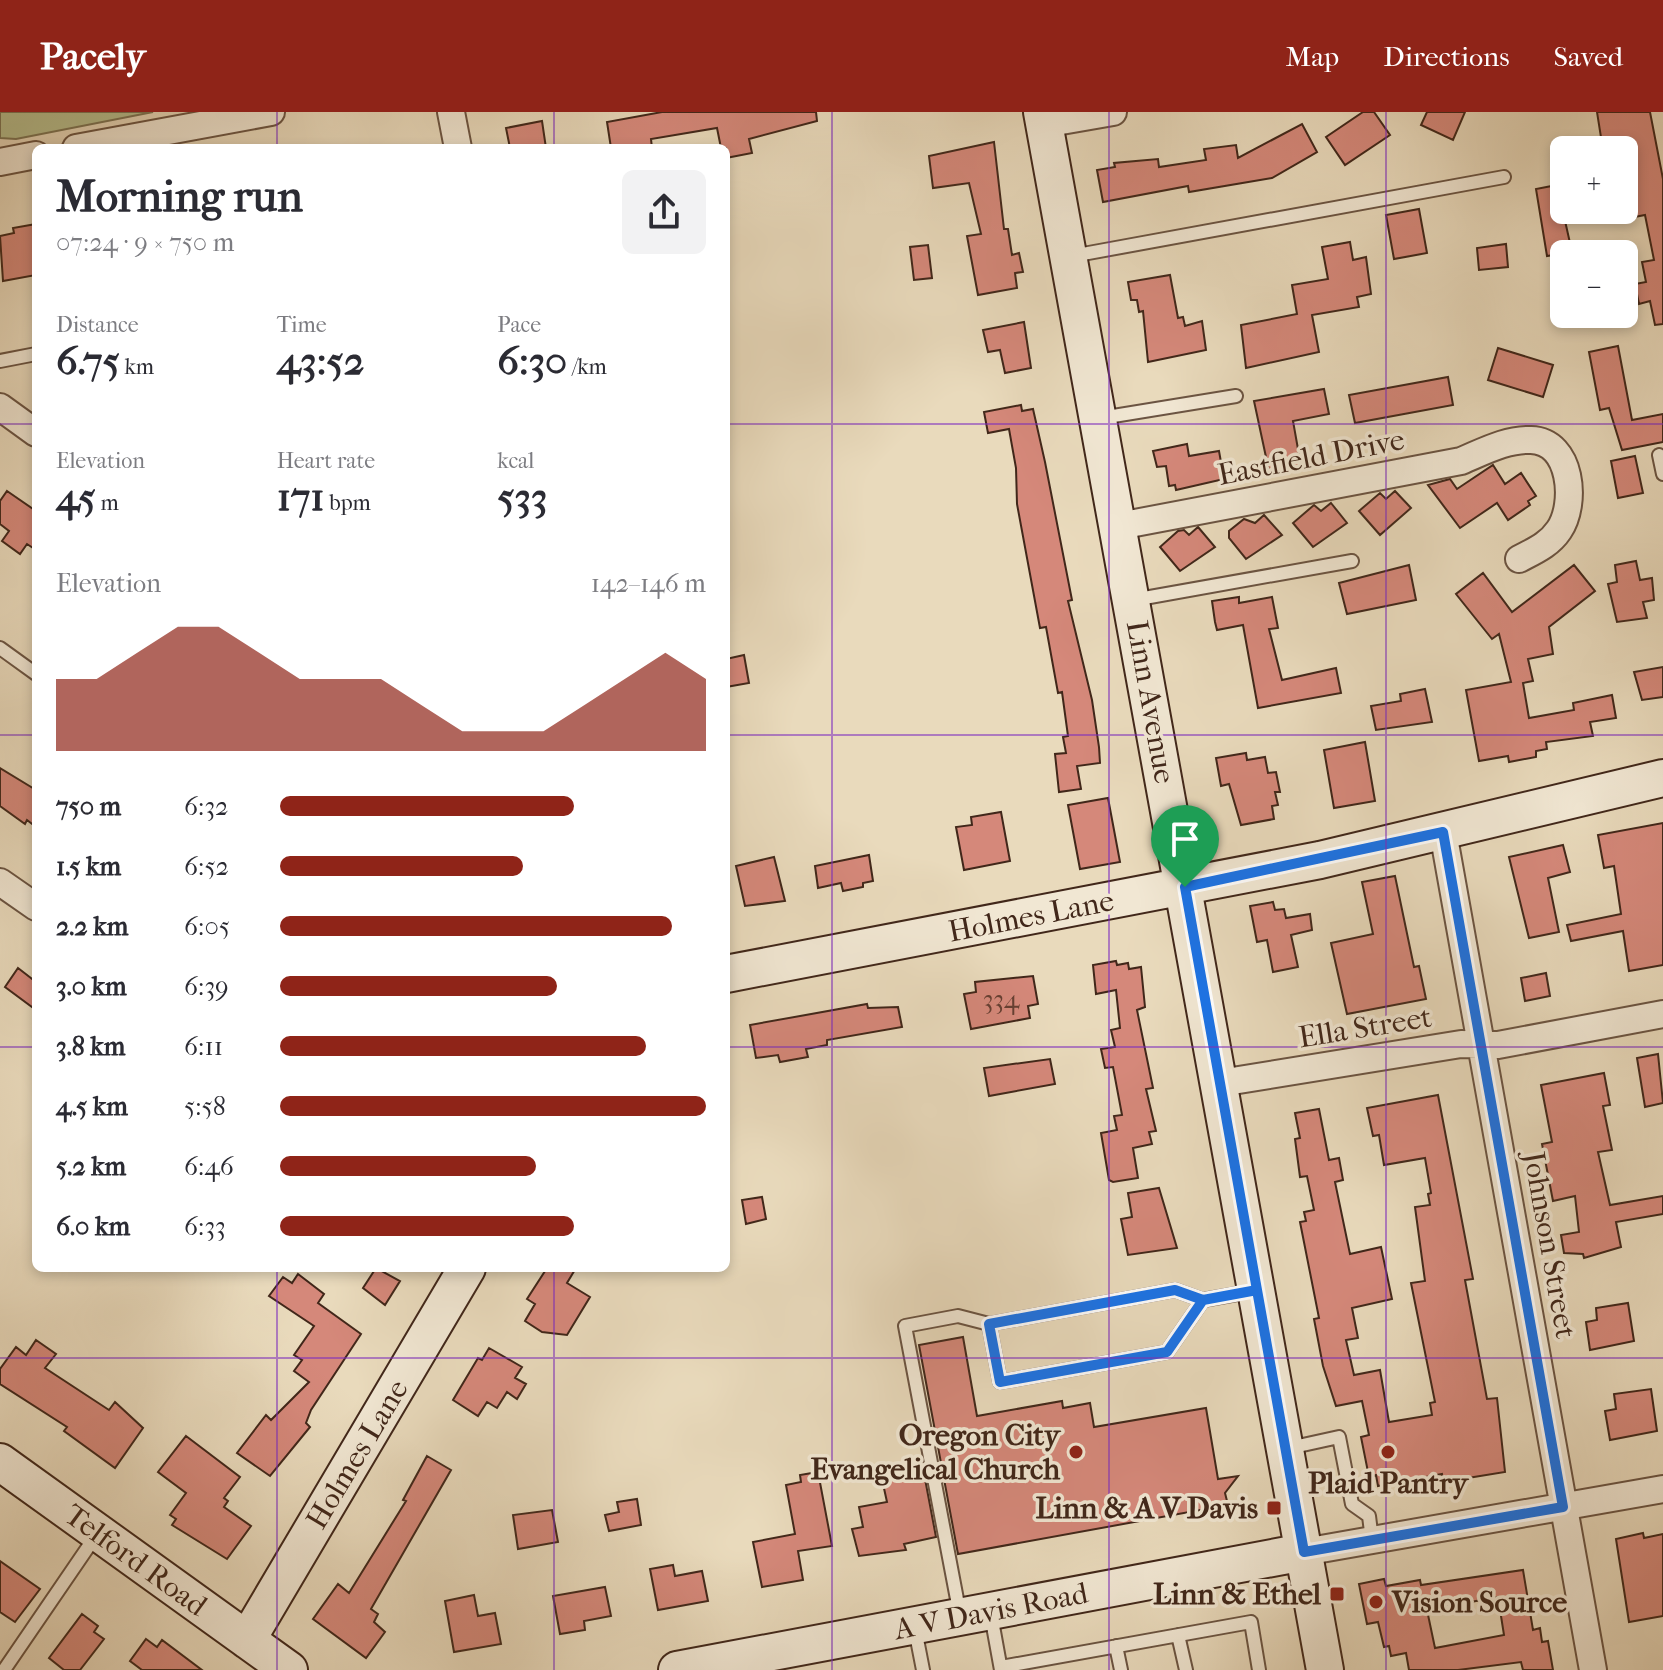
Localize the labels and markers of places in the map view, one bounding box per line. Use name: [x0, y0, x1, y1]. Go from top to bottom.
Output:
pin: [1151, 805, 1219, 887]
place label: Oregon City Evangelical Church: [810, 1418, 1062, 1487]
marker: Oregon City Evangelical Church: [1067, 1443, 1085, 1461]
marker: Plaid Pantry: [1379, 1443, 1397, 1461]
place label: Plaid Pantry: [1308, 1466, 1470, 1501]
place label: Linn & A V Davis: [1036, 1491, 1258, 1526]
marker: Linn & A V Davis: [1265, 1499, 1283, 1517]
place label: Linn & Ethel: [1153, 1577, 1322, 1612]
marker: Linn & Ethel: [1328, 1585, 1346, 1603]
place label: Vision Source: [1391, 1585, 1567, 1620]
marker: Vision Source: [1367, 1593, 1385, 1611]

